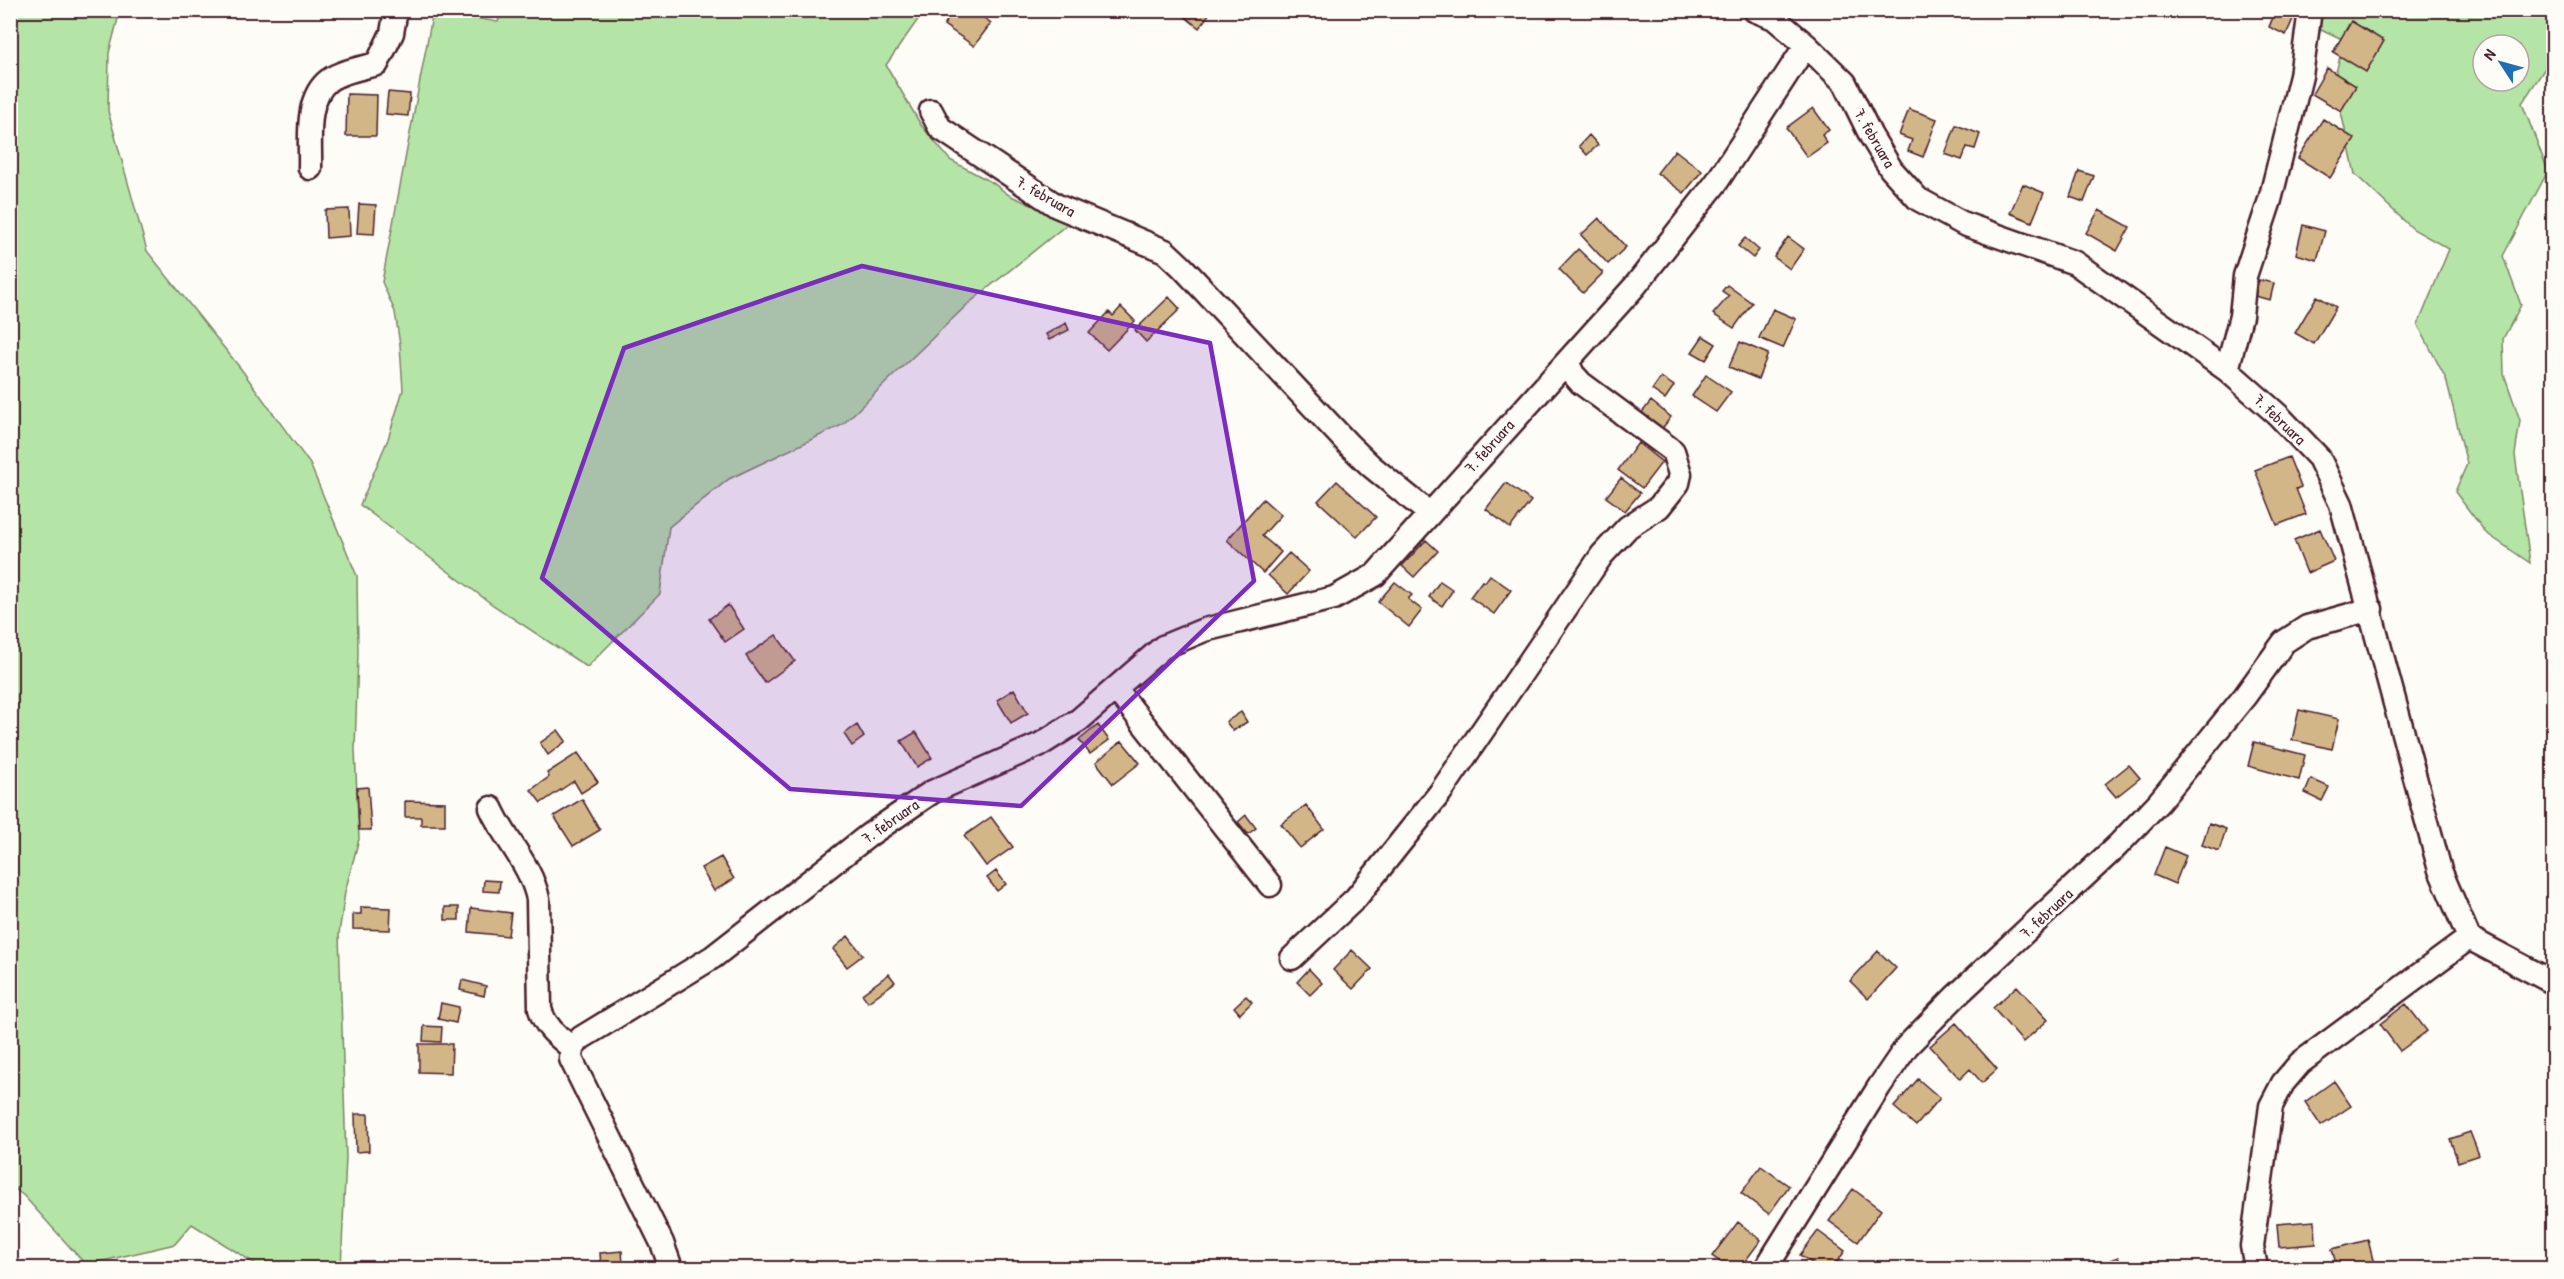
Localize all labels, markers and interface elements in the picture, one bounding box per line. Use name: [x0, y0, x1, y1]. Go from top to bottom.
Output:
north arrow: [2471, 33, 2531, 93]
text: N: [2477, 44, 2501, 64]
street label: 7. februara: [1849, 104, 1901, 172]
street label: 7. februara: [1012, 170, 1080, 222]
street label: 7. februara: [2249, 389, 2311, 449]
street label: 7. februara: [1459, 414, 1519, 478]
street label: 7. februara: [857, 793, 923, 849]
street label: 7. februara: [2015, 883, 2077, 943]

